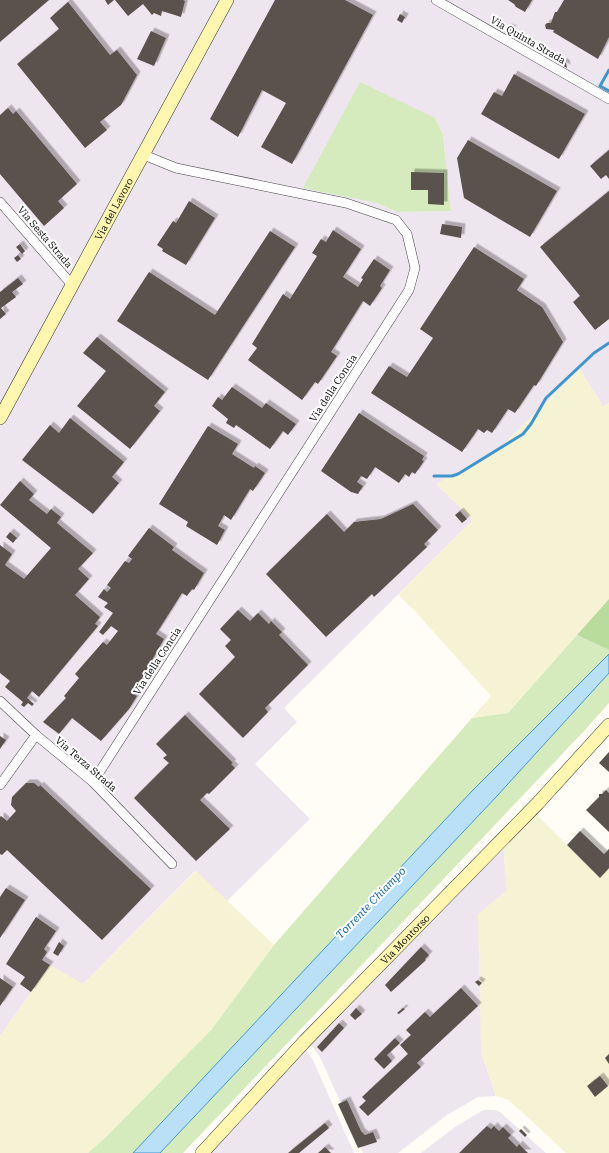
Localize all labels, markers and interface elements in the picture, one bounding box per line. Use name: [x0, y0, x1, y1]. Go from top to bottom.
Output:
street label: Via Quinta Strada: [489, 14, 568, 66]
street label: Via del Lavoro: [92, 176, 135, 242]
street label: Via Sesta Strada: [15, 204, 75, 270]
street label: Via della Concia: [307, 352, 359, 424]
street label: Via della Concia: [131, 625, 183, 697]
street label: Via Terza Strada: [53, 734, 119, 794]
water label: Torrente Chiampo: [333, 864, 409, 942]
street label: Via Montorso: [378, 912, 432, 966]

